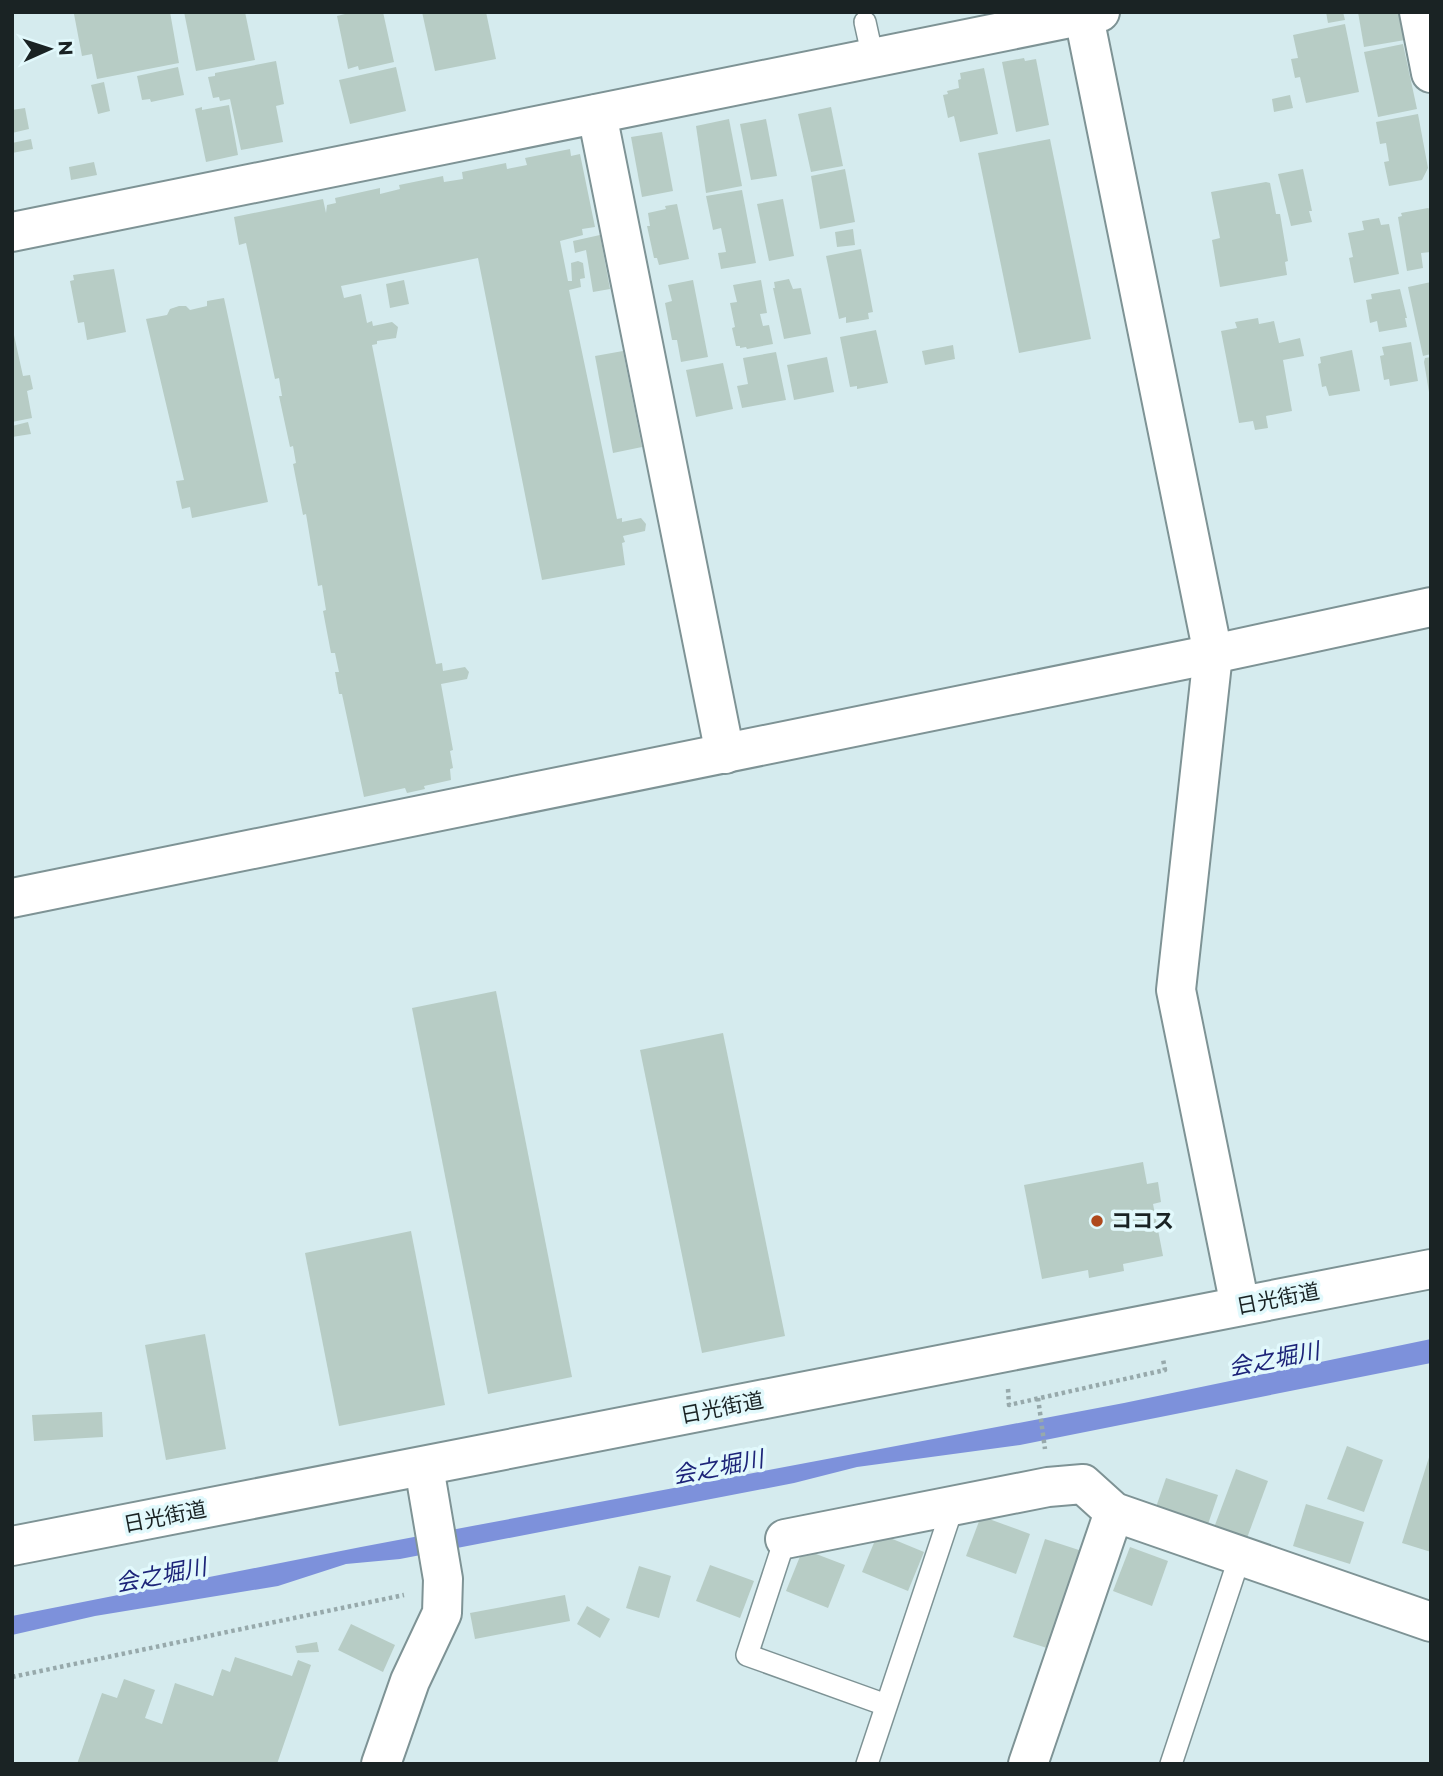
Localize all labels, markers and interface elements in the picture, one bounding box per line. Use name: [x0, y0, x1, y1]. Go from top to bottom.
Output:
north arrow: [14, 14, 84, 84]
text: N: [54, 40, 77, 56]
place label: ココス: [1111, 1208, 1174, 1233]
marker: ココス: [1089, 1213, 1105, 1229]
street label: 日光街道: [1234, 1278, 1322, 1319]
water label: 会之堀川: [1226, 1336, 1325, 1382]
street label: 日光街道: [678, 1387, 766, 1428]
water label: 会之堀川: [670, 1444, 769, 1490]
street label: 日光街道: [121, 1496, 209, 1537]
water label: 会之堀川: [113, 1552, 212, 1598]

